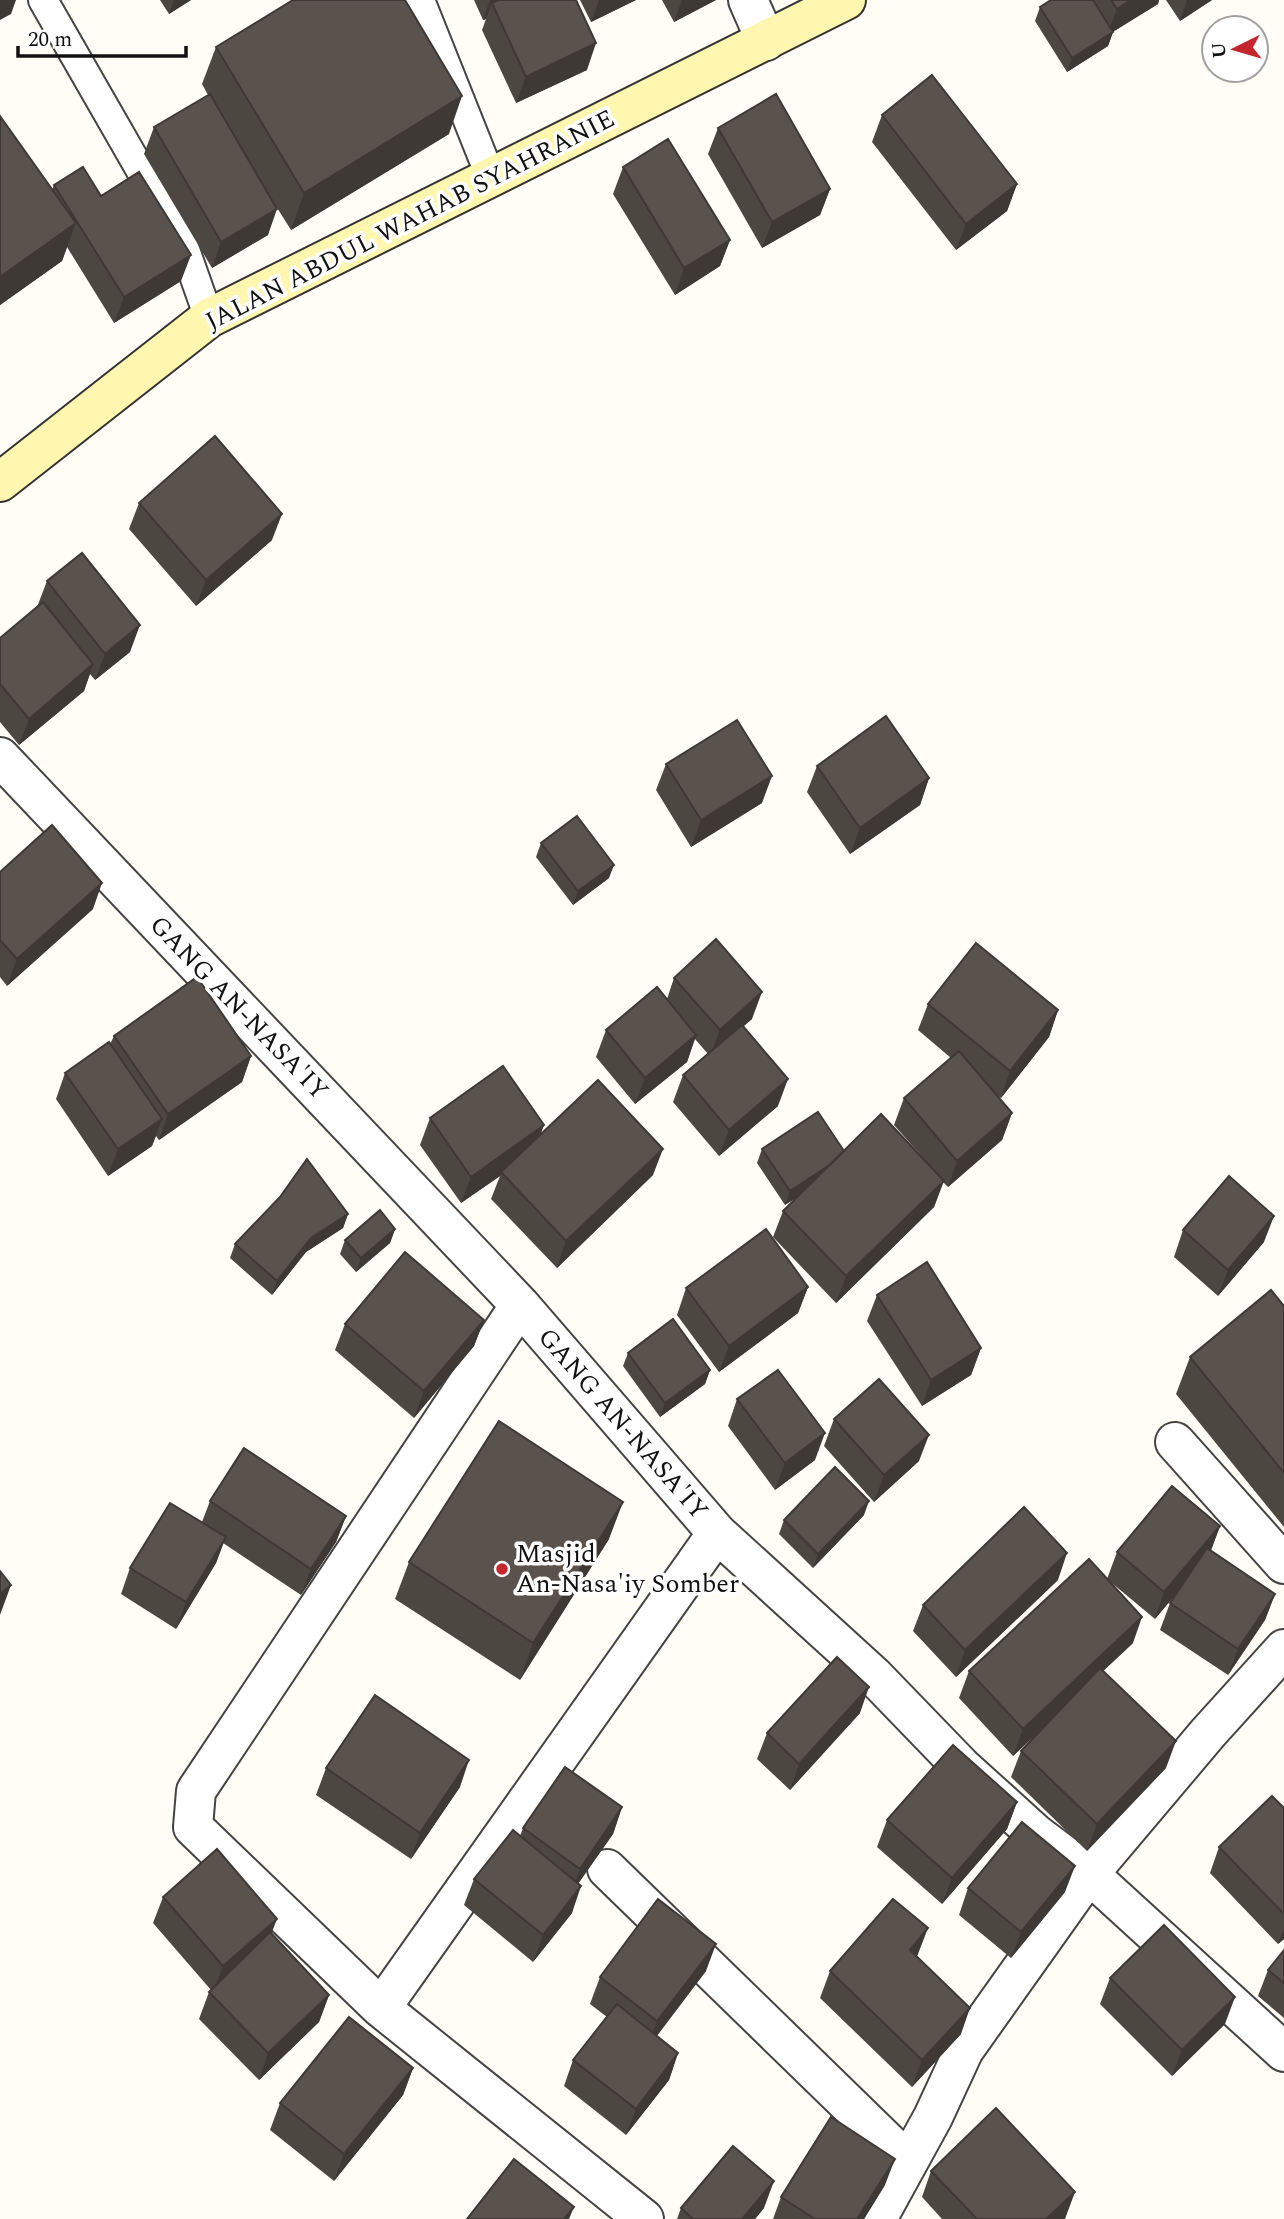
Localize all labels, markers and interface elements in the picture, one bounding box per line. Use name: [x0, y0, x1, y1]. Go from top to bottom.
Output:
scale bar: [18, 14, 186, 58]
north arrow: [1200, 14, 1270, 84]
text: 20 m: [28, 24, 72, 56]
text: U: [1204, 41, 1235, 60]
street label: JALAN ABDUL WAHAB SYAHRANIE: [198, 99, 622, 341]
street label: GANG AN-NASA'IY: [140, 906, 338, 1110]
street label: GANG AN-NASA'IY: [528, 1319, 718, 1529]
place label: Masjid An-Nasa'iy Somber: [516, 1534, 739, 1604]
marker: Masjid An-Nasa'iy Somber: [494, 1561, 510, 1577]

